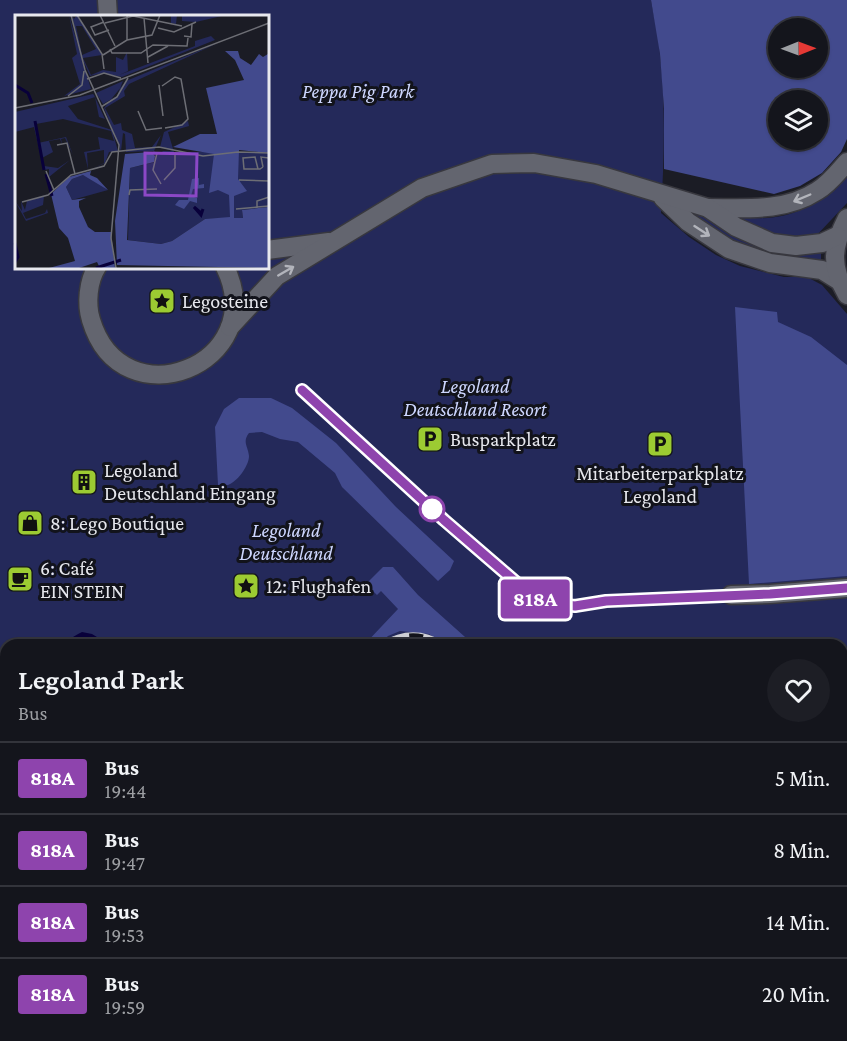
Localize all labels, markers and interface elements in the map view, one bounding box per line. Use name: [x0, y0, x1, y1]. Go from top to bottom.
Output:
inset map: [15, 15, 268, 268]
north arrow: [768, 18, 828, 78]
map controls: [768, 18, 828, 150]
park label: Peppa Pig Park: [302, 80, 415, 103]
button: layers: [768, 90, 828, 150]
one-way arrow: [794, 193, 812, 204]
one-way arrow: [693, 224, 710, 237]
one-way arrow: [277, 264, 294, 276]
place icon: Legosteine: [147, 286, 177, 316]
place label: Legosteine: [182, 290, 268, 313]
park label: Legoland Deutschland Resort: [403, 375, 548, 420]
parking icon: Busparkplatz: [415, 424, 445, 454]
place label: Busparkplatz: [450, 428, 556, 451]
parking icon: Mitarbeiterparkplatz Legoland: [645, 429, 675, 459]
place label: Legoland Deutschland Eingang: [104, 459, 276, 505]
place label: Mitarbeiterparkplatz Legoland: [576, 462, 744, 508]
building icon: Legoland Deutschland Eingang: [69, 467, 99, 497]
unlabelled marker: [419, 496, 445, 522]
shop icon: 8: Lego Boutique: [15, 508, 45, 538]
place label: 8: Lego Boutique: [50, 512, 184, 535]
park label: Legoland Deutschland: [239, 519, 333, 564]
place label: 6: Café EIN STEIN: [40, 557, 124, 602]
cafe icon: 6: Café EIN STEIN: [5, 564, 35, 594]
place icon: 12: Flughafen: [231, 571, 261, 601]
place label: 12: Flughafen: [266, 575, 372, 598]
line badge: 818A: [493, 580, 577, 618]
text: 818A: [513, 587, 557, 611]
button: heart: [767, 659, 830, 722]
text: Legoland Park: [18, 664, 184, 695]
text: Bus: [18, 702, 47, 724]
text: Bus: [105, 755, 139, 780]
text: 818A: [30, 766, 75, 790]
text: 5 Min.: [775, 766, 830, 791]
text: 19:44: [105, 780, 146, 802]
text: Bus: [105, 827, 139, 852]
text: 818A: [30, 838, 75, 862]
text: 8 Min.: [773, 838, 830, 863]
text: 19:47: [105, 852, 145, 874]
text: Bus: [105, 899, 139, 924]
text: 818A: [30, 910, 75, 934]
text: 14 Min.: [766, 910, 830, 935]
text: 19:53: [105, 924, 145, 946]
text: Bus: [105, 971, 139, 996]
text: 818A: [30, 982, 75, 1006]
text: 20 Min.: [762, 982, 830, 1007]
text: 19:59: [105, 996, 145, 1018]

